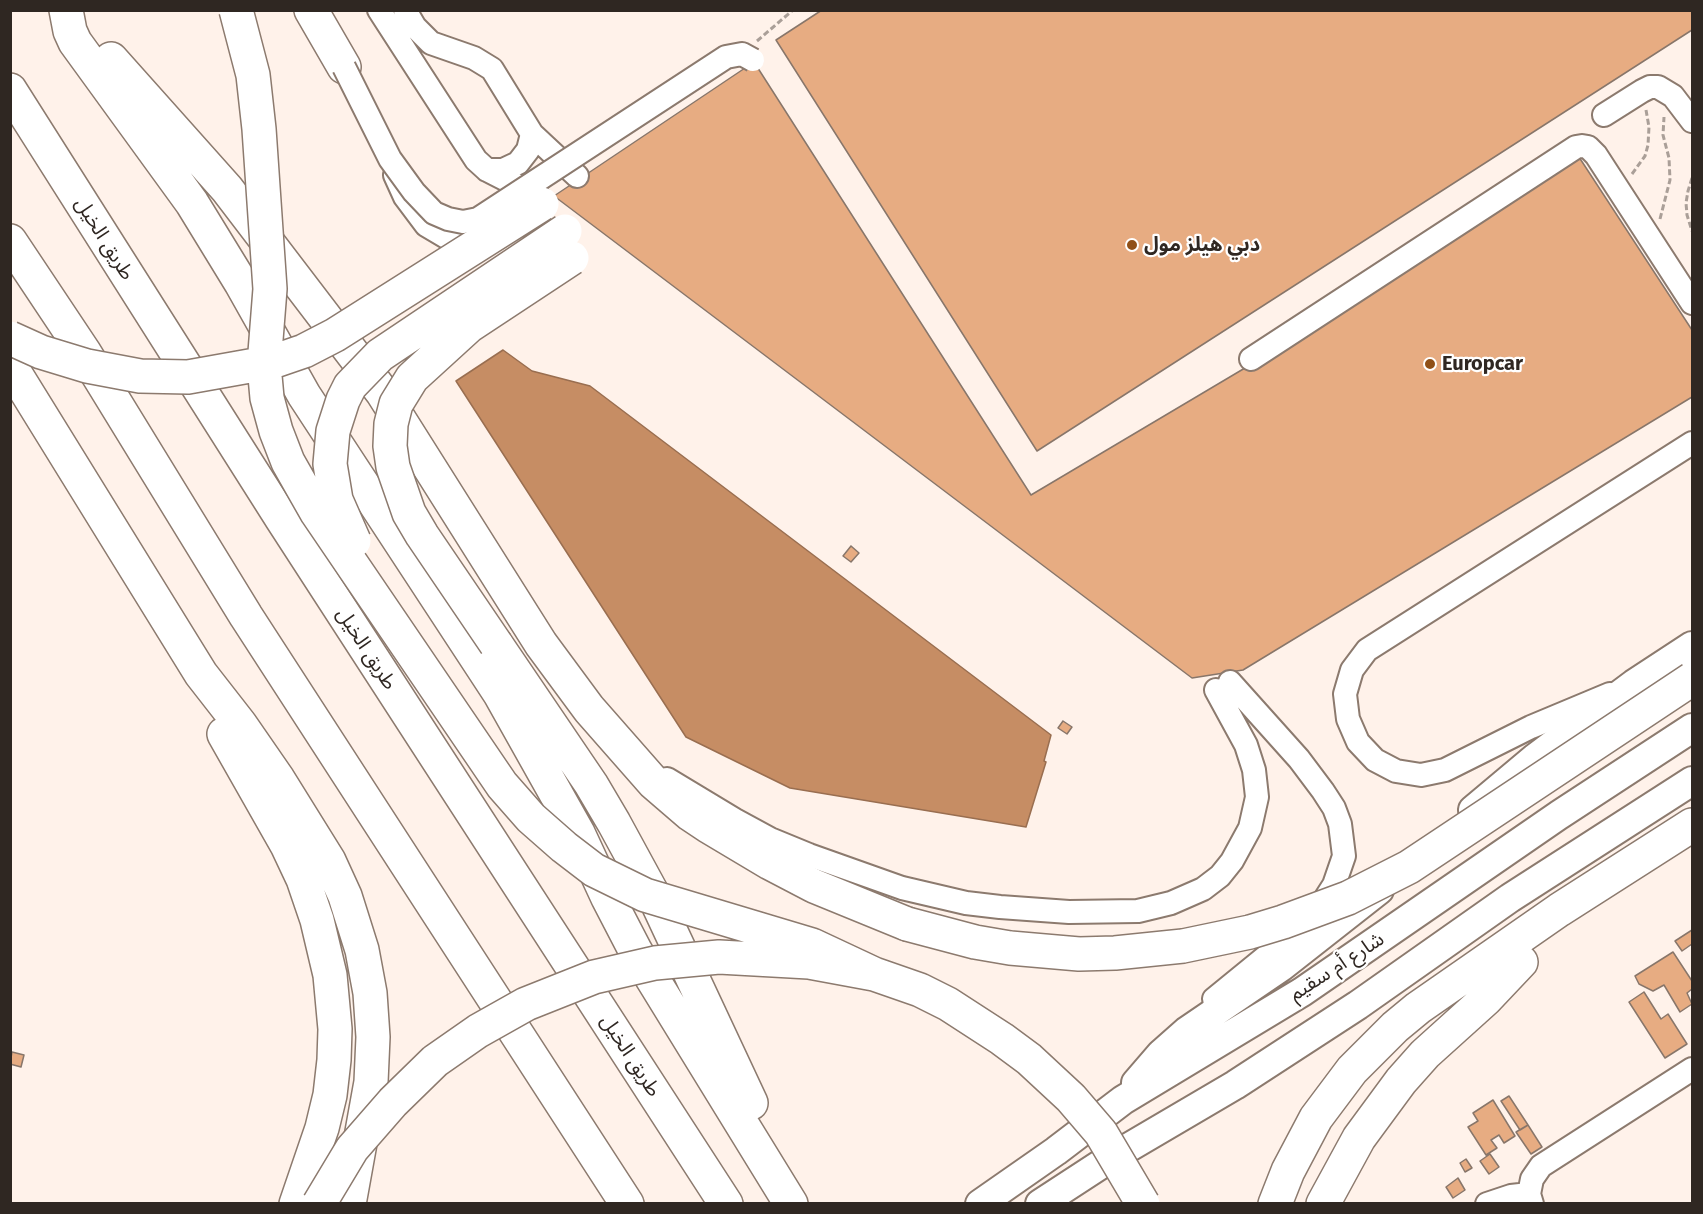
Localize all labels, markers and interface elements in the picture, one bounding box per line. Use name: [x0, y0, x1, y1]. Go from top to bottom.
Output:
street label: طريق الخيل: [69, 193, 139, 285]
place label: دبي هيلز مول: [1144, 233, 1260, 257]
marker: دبي هيلز مول: [1125, 238, 1139, 252]
place label: Europcar: [1442, 352, 1523, 376]
marker: Europcar: [1423, 357, 1437, 371]
street label: طريق الخيل: [331, 603, 401, 695]
street label: شارع أم سقيم: [1285, 927, 1389, 1007]
street label: طريق الخيل: [595, 1010, 665, 1102]

